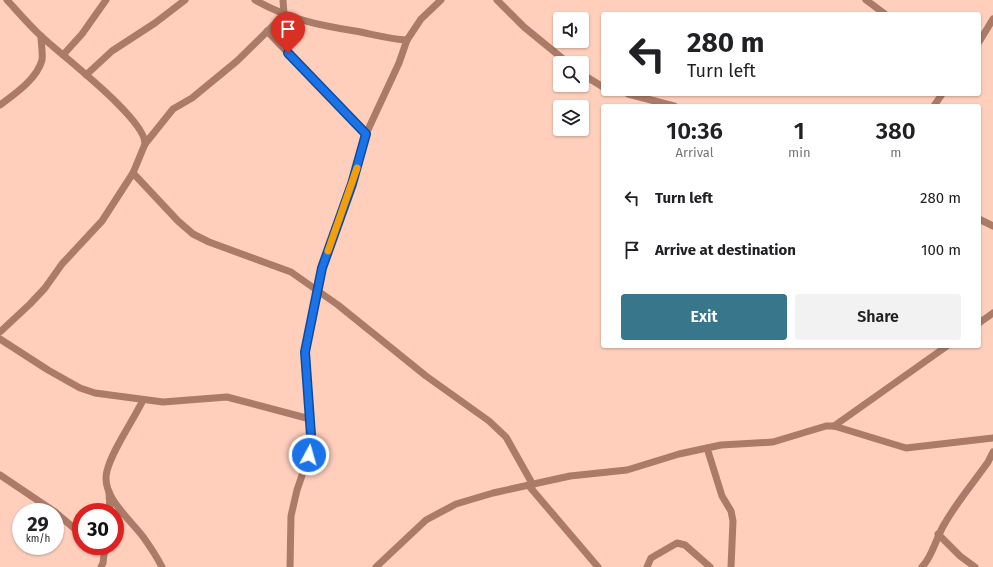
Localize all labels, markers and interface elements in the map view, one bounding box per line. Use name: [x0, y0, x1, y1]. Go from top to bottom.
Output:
pin: [271, 12, 305, 53]
map controls: [553, 12, 589, 136]
button: sound: [553, 12, 589, 48]
icon: arrive: [277, 18, 299, 40]
text: 280 m: [687, 26, 764, 59]
icon: left: [621, 28, 673, 80]
button: search: [553, 56, 589, 92]
text: Turn left: [687, 60, 756, 82]
button: layers: [553, 100, 589, 136]
text: 10:36: [666, 117, 723, 145]
text: 1: [794, 117, 805, 145]
text: 380: [876, 117, 916, 145]
text: Arrival: [675, 145, 714, 160]
text: min: [788, 145, 811, 160]
text: m: [890, 145, 901, 160]
icon: left: [621, 187, 643, 209]
text: Turn left: [655, 189, 713, 207]
text: 280 m: [920, 189, 961, 207]
icon: arrive: [621, 239, 643, 261]
text: Arrive at destination: [655, 241, 796, 259]
text: 100 m: [921, 241, 961, 259]
button: Exit: [621, 294, 787, 340]
button: Share: [795, 294, 961, 340]
position arrow: [288, 434, 330, 476]
speed limit sign: 30: [72, 503, 124, 555]
text: 29: [27, 512, 49, 536]
text: km/h: [26, 533, 50, 545]

